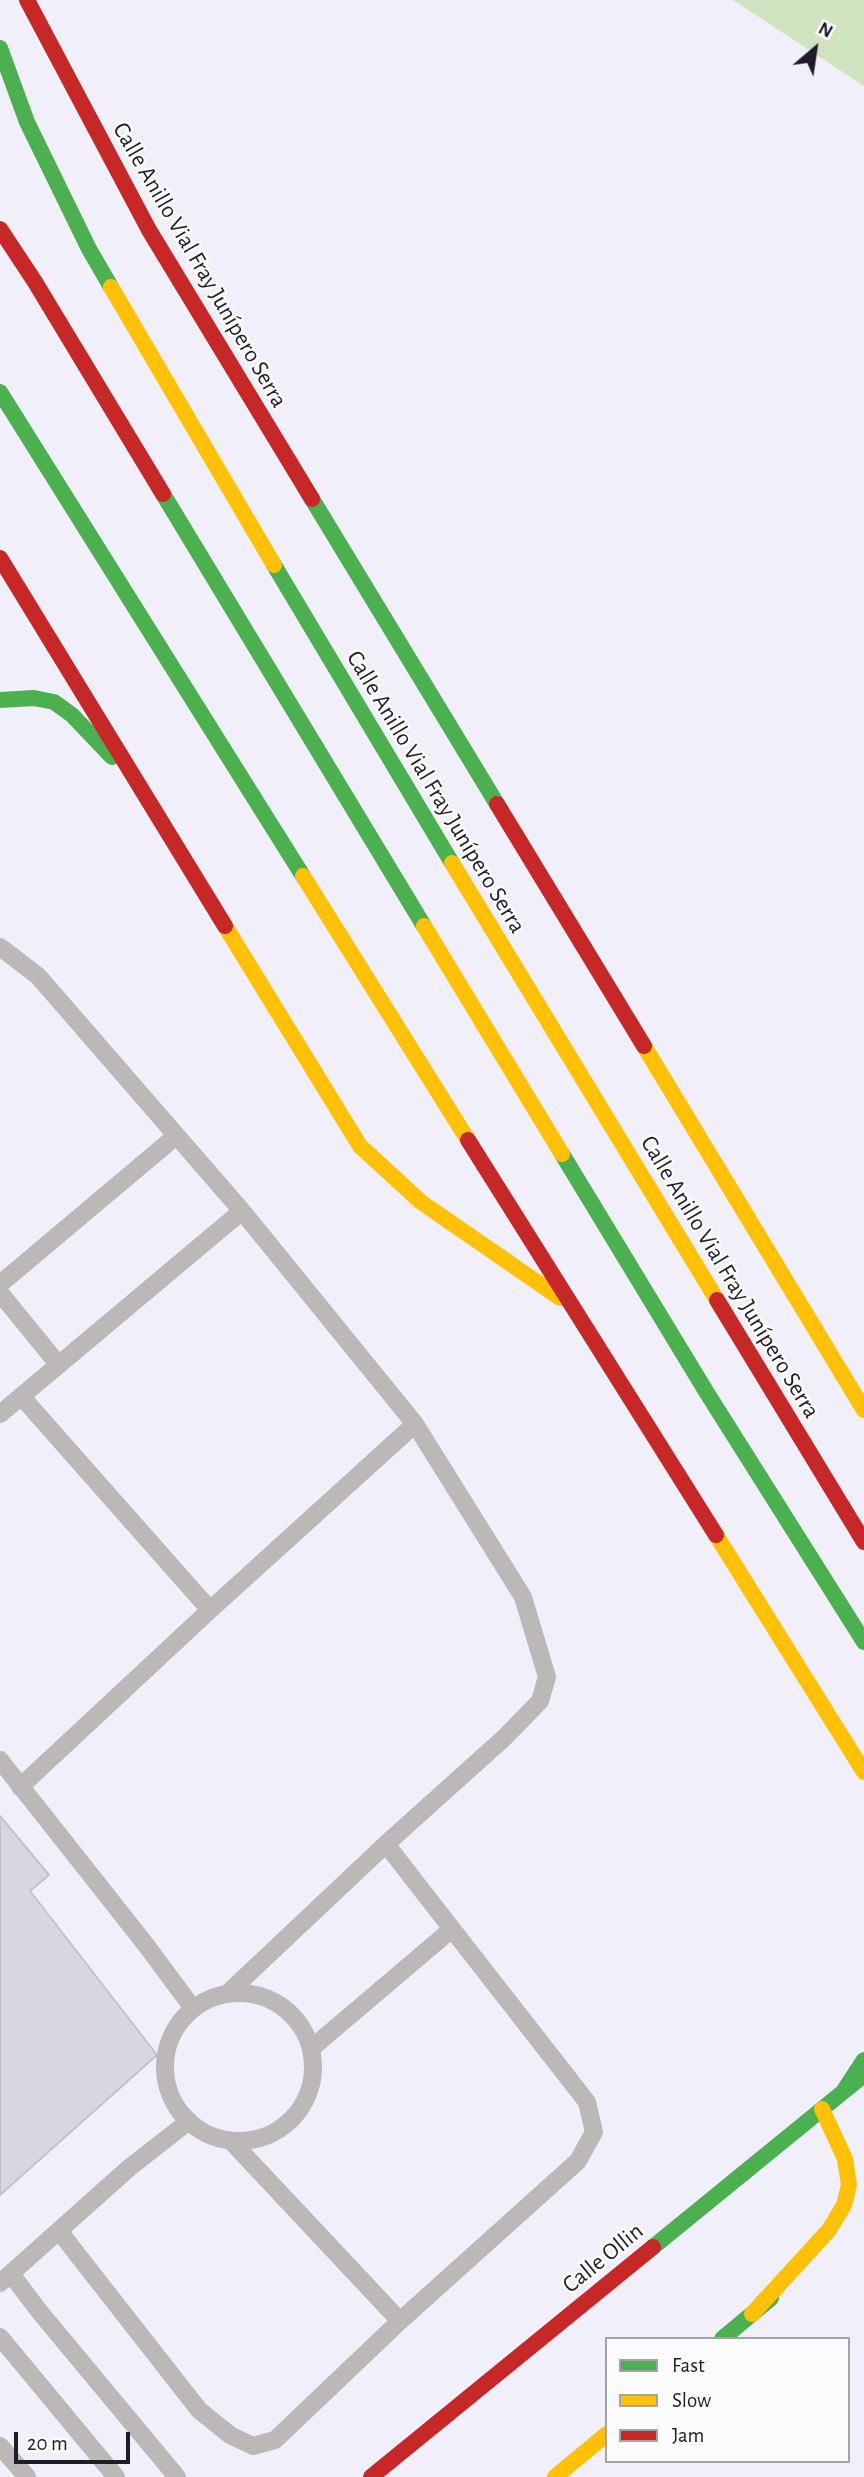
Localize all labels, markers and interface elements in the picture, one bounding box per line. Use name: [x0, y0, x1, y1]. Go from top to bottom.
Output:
north arrow: [780, 14, 850, 84]
text: N: [815, 19, 836, 42]
street label: Calle Anillo Vial Fray Junípero Serra: [106, 117, 294, 413]
street label: Calle Anillo Vial Fray Junípero Serra: [340, 645, 532, 939]
street label: Calle Anillo Vial Fray Junípero Serra: [634, 1130, 826, 1424]
street label: Calle Ollin: [557, 2217, 649, 2299]
legend: [605, 2337, 850, 2463]
text: Fast: [672, 2355, 705, 2376]
text: Slow: [672, 2390, 711, 2411]
scale bar: [18, 2418, 133, 2462]
text: Jam: [672, 2425, 704, 2446]
text: 20 m: [27, 2433, 68, 2454]

